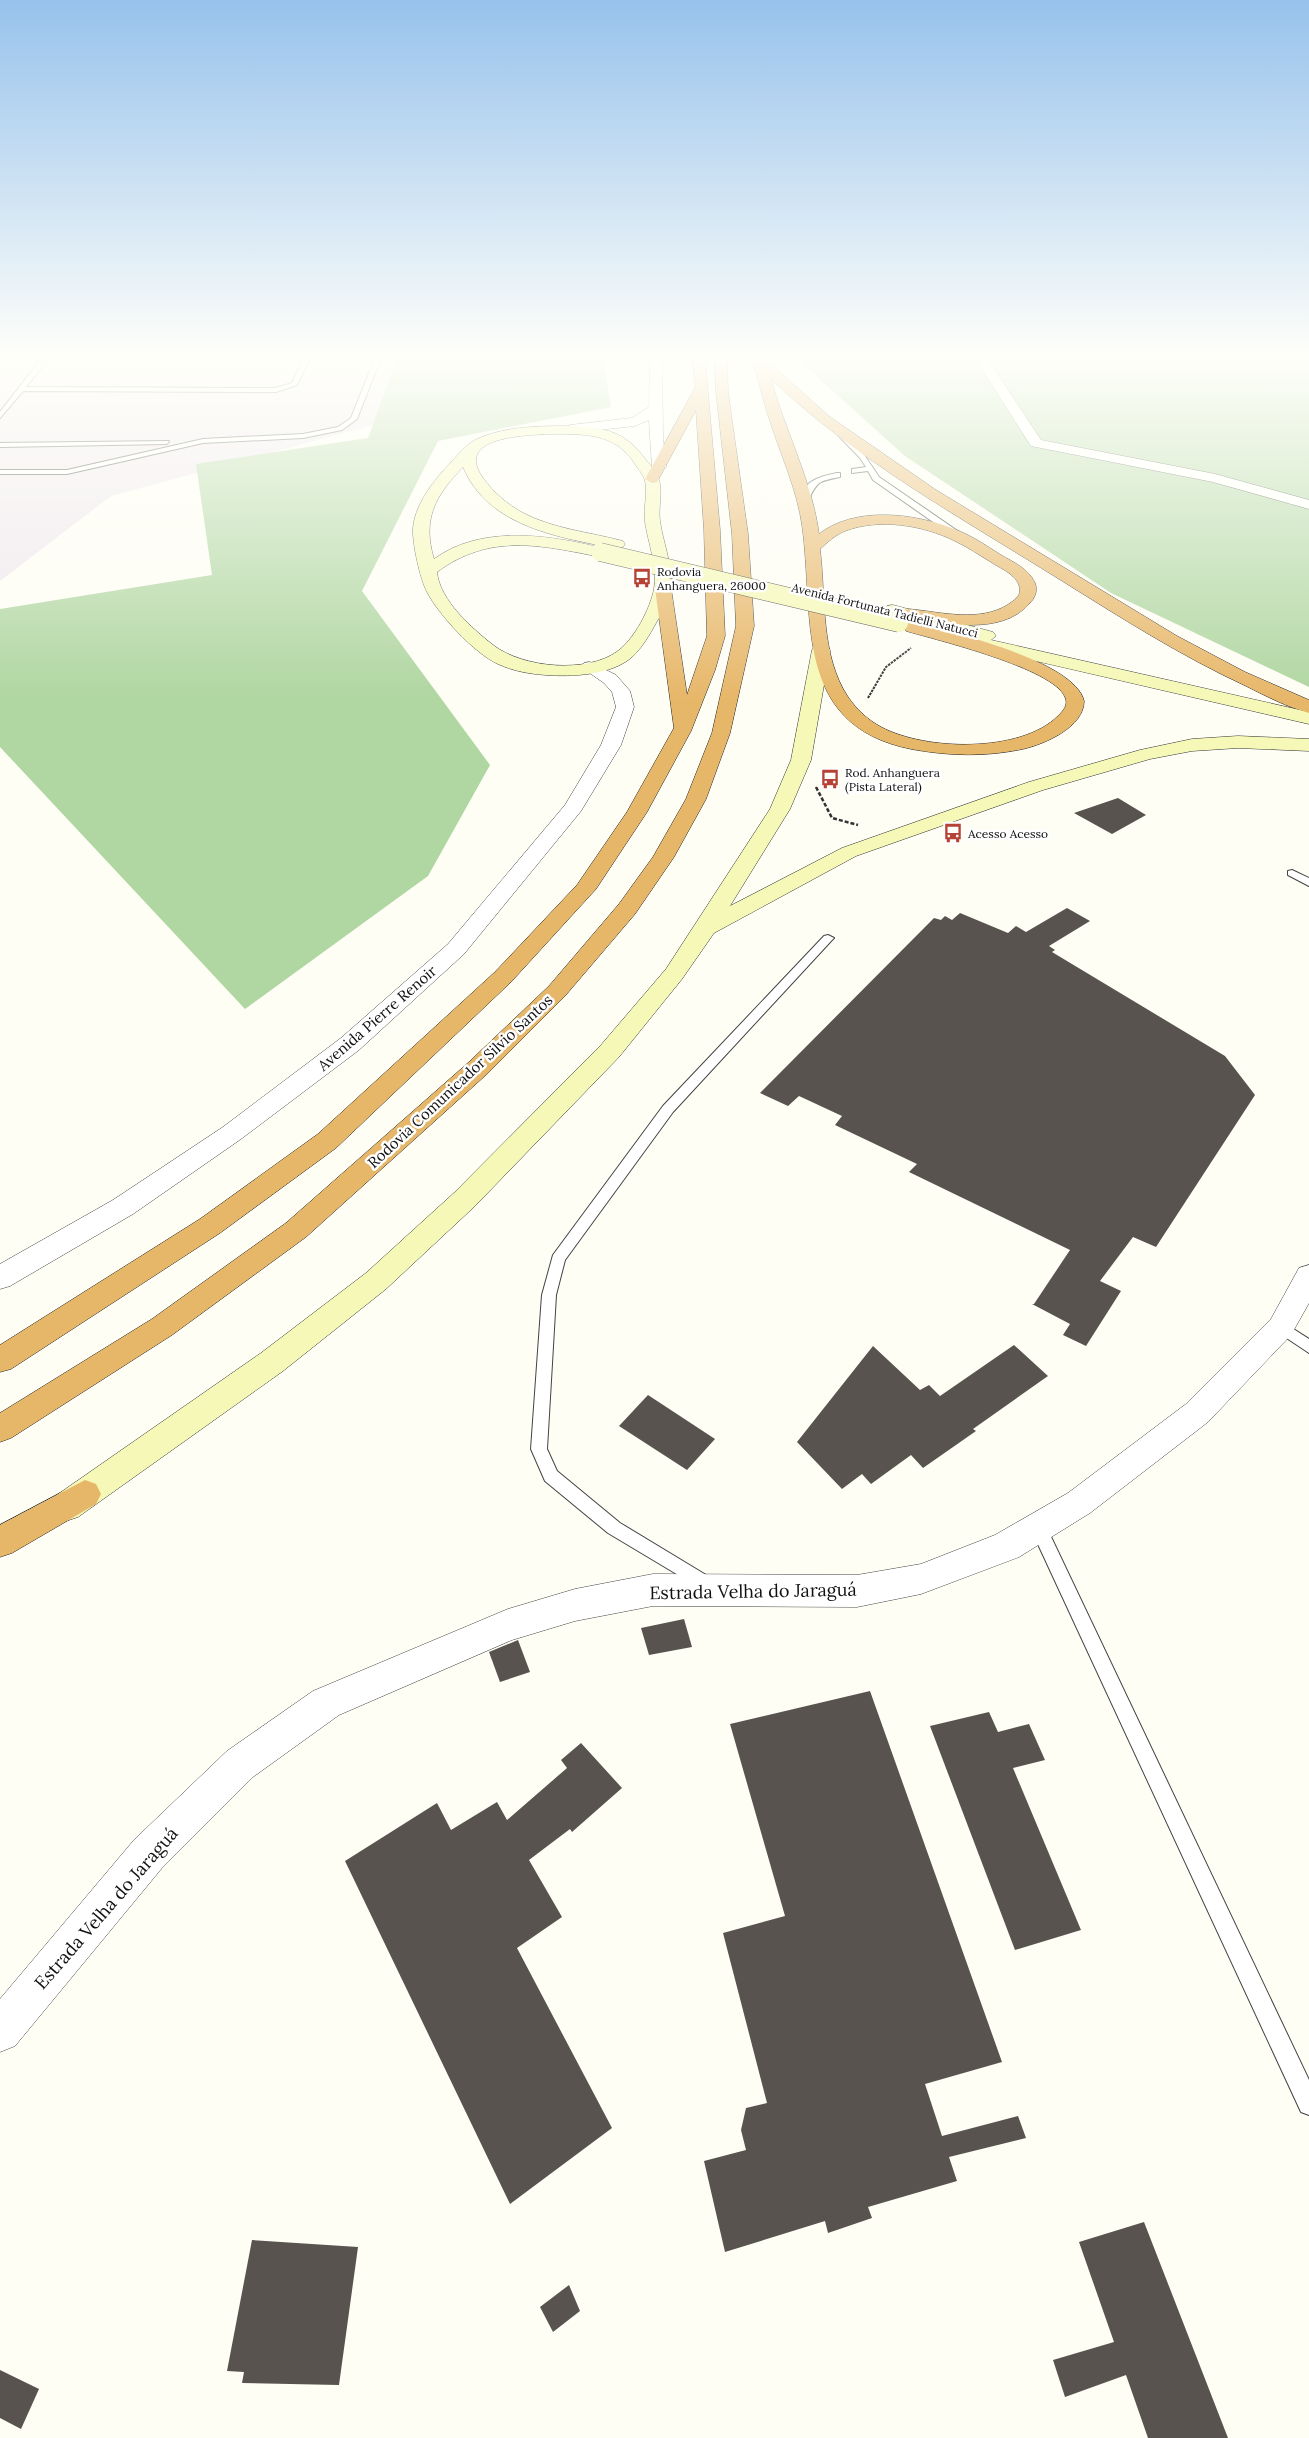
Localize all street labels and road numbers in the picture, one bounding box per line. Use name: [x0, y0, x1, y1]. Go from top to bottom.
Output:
street label: Avenida Fortunata Tadielli Natucci: [789, 579, 980, 640]
street label: Avenida Pierre Renoir: [313, 961, 441, 1075]
street label: Rodovia Comunicador Silvio Santos: [364, 990, 556, 1172]
street label: Estrada Velha do Jaraguá: [649, 1578, 857, 1604]
street label: Estrada Velha do Jaraguá: [29, 1822, 183, 1994]

